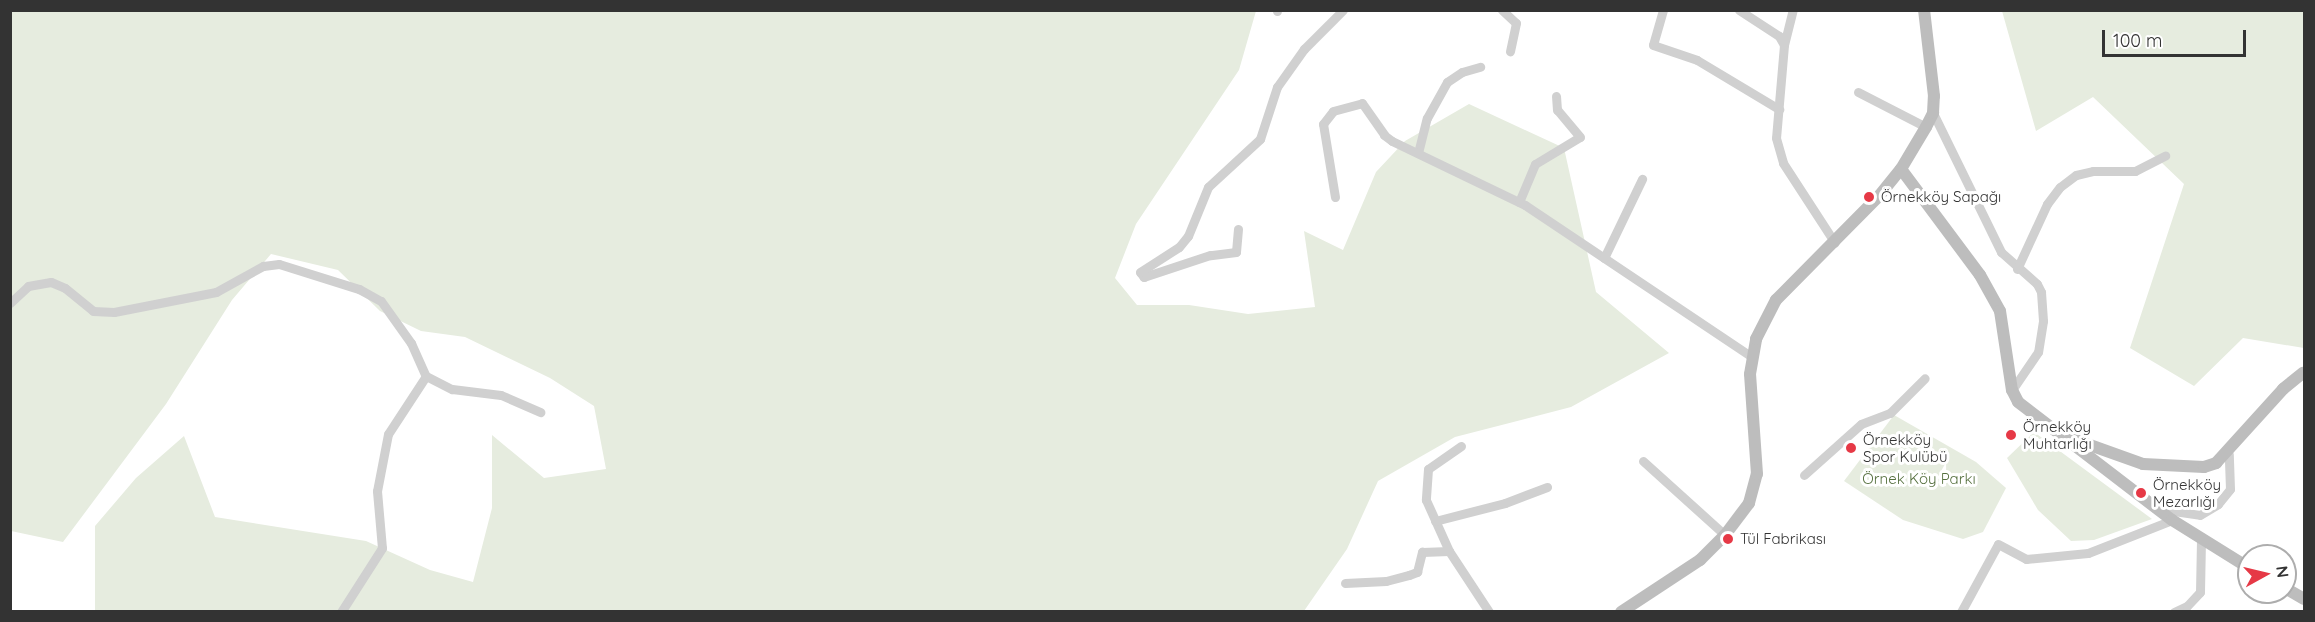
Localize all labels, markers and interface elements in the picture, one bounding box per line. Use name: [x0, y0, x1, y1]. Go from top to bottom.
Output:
scale bar: [2105, 18, 2249, 56]
text: 100 m: [2113, 29, 2162, 52]
place label: Örnekköy Sapağı: [1881, 188, 2001, 206]
marker: Örnekköy Sapağı: [1862, 190, 1876, 204]
place label: Örnekköy Muhtarlığı: [2023, 417, 2092, 452]
marker: Örnekköy Muhtarlığı: [2004, 428, 2018, 442]
place label: Örnekköy Spor Kulübü: [1863, 430, 1947, 465]
marker: Örnekköy Spor Kulübü: [1844, 441, 1858, 455]
park label: Örnek Köy Parkı: [1862, 470, 1976, 488]
place label: Örnekköy Mezarlığı: [2153, 475, 2221, 510]
marker: Örnekköy Mezarlığı: [2134, 486, 2148, 500]
place label: Tül Fabrikası: [1740, 530, 1826, 548]
marker: Tül Fabrikası: [1721, 532, 1735, 546]
north arrow: [2237, 544, 2297, 604]
text: N: [2272, 565, 2294, 579]

